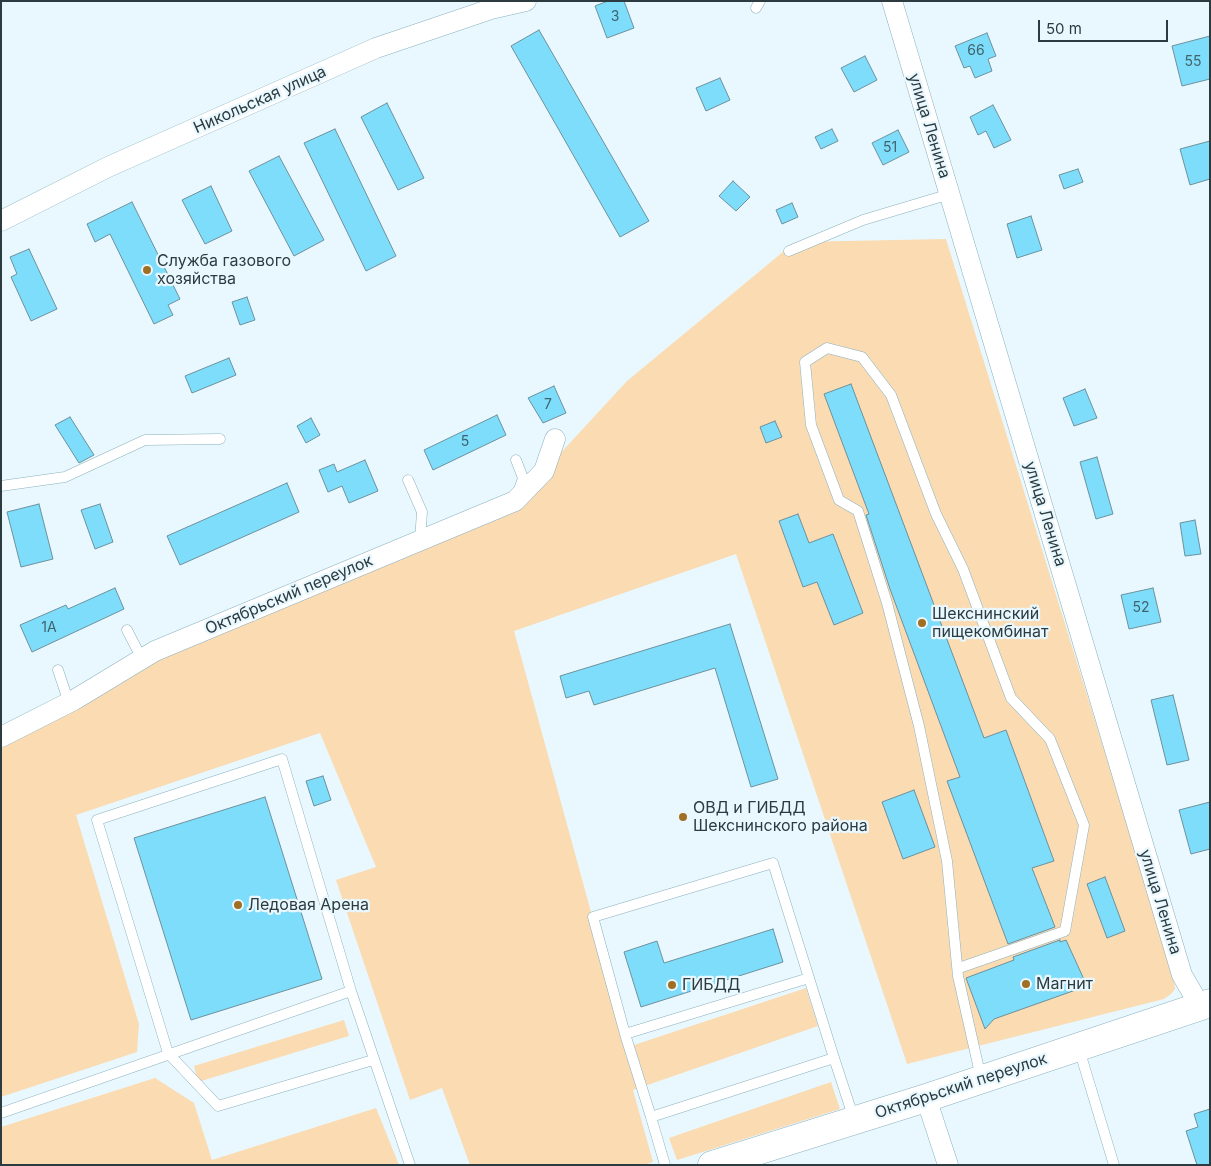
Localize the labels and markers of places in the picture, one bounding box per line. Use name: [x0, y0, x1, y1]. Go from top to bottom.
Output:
place label: Служба газового хозяйства: [157, 251, 291, 289]
marker: Служба газового хозяйства: [141, 264, 153, 276]
place label: Шекснинский пищекомбинат: [932, 604, 1048, 642]
marker: Шекснинский пищекомбинат: [916, 617, 928, 629]
place label: ОВД и ГИБДД Шекснинского района: [693, 798, 868, 836]
marker: ОВД и ГИБДД Шекснинского района: [677, 811, 689, 823]
place label: Ледовая Арена: [248, 895, 369, 915]
marker: Ледовая Арена: [232, 899, 244, 911]
place label: Магнит: [1036, 974, 1093, 994]
place label: ГИБДД: [682, 975, 740, 995]
marker: Магнит: [1020, 978, 1032, 990]
marker: ГИБДД: [666, 979, 678, 991]

